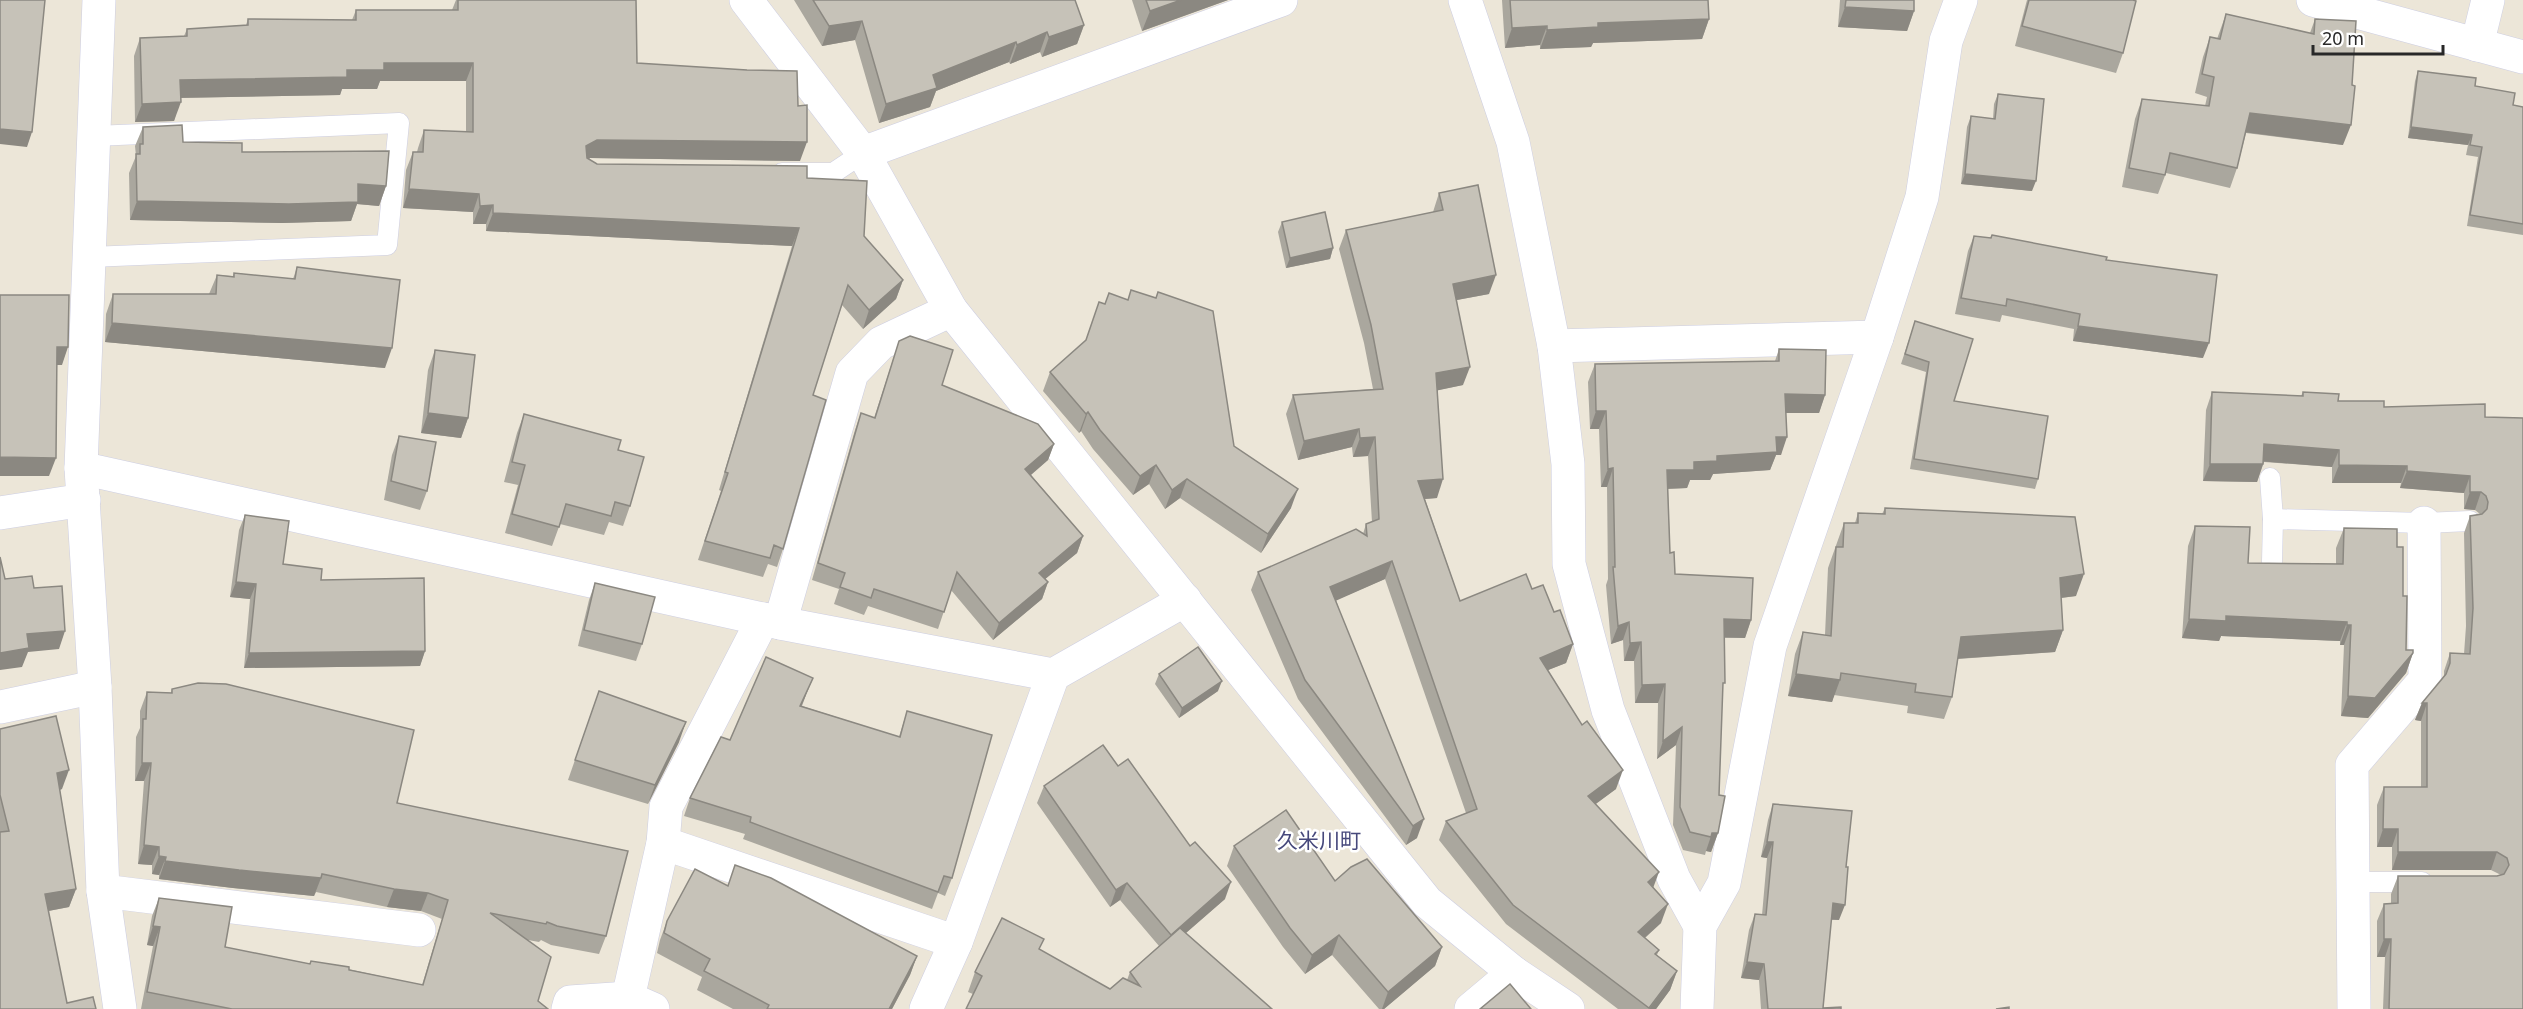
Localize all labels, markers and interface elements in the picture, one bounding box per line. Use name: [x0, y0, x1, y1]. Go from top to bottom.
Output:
scale bar: [2313, 18, 2444, 56]
text: 20 m: [2322, 26, 2364, 50]
district label: 久米川町: [1277, 826, 1361, 854]

